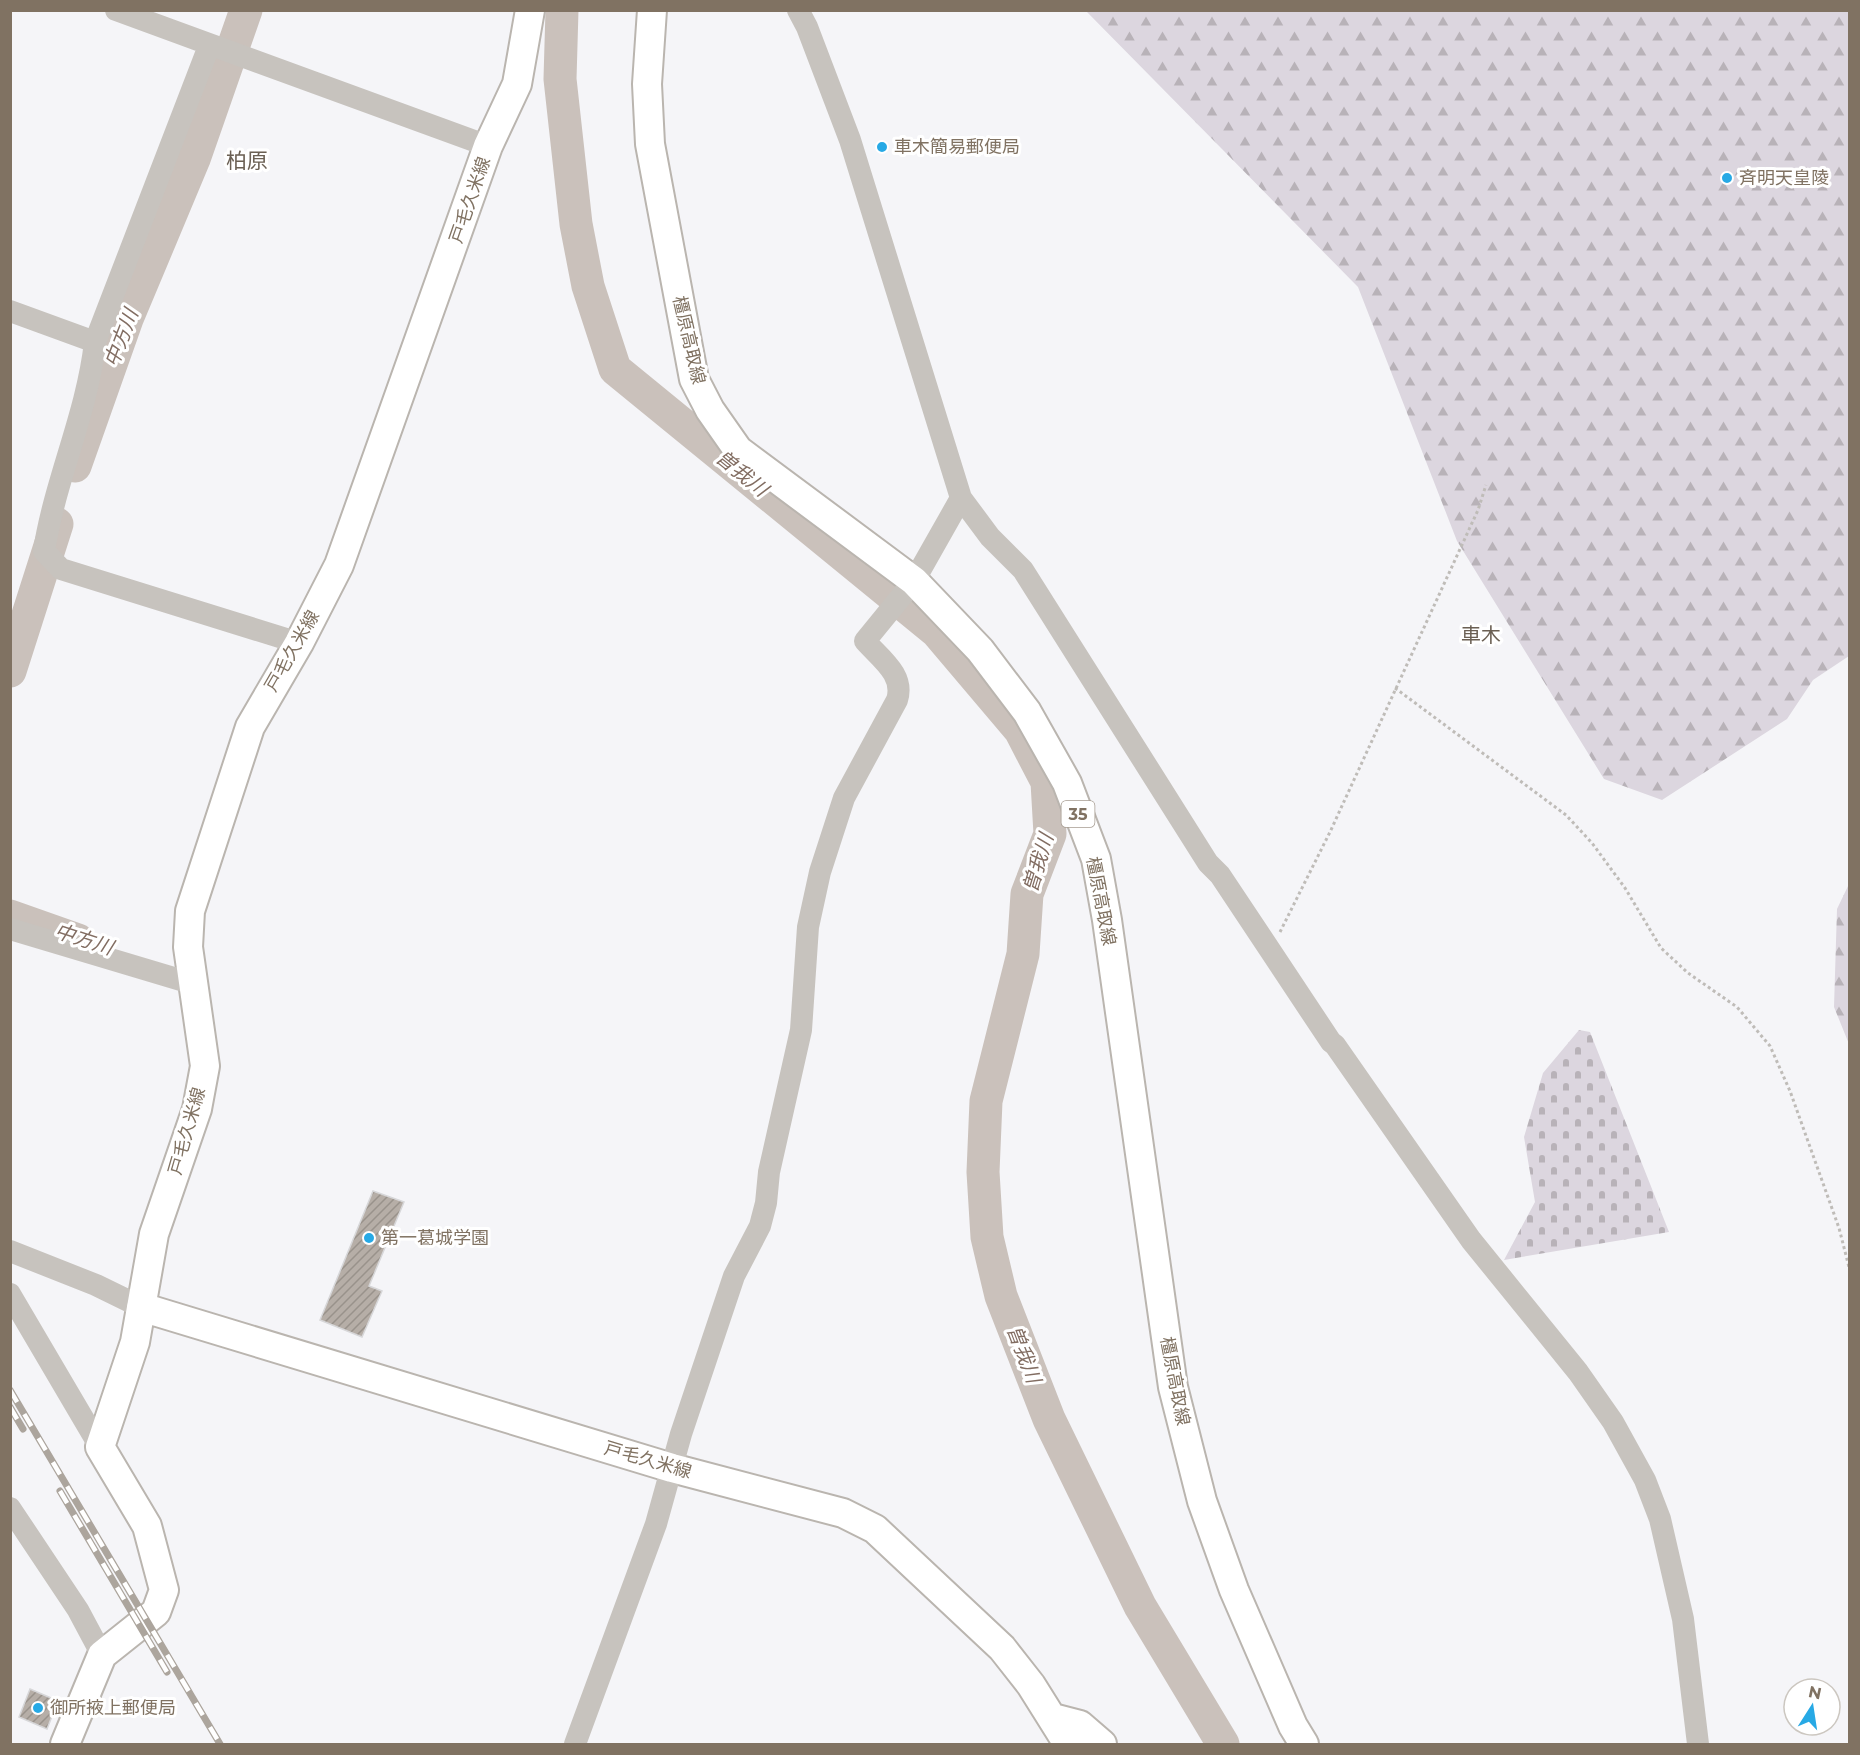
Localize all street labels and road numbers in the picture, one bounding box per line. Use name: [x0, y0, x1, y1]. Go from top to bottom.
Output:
street label: 戸毛久米線: [445, 154, 495, 246]
street label: 橿原高取線: [668, 294, 710, 386]
street label: 戸毛久米線: [260, 607, 324, 695]
road number: 35: [1062, 801, 1094, 827]
street label: 橿原高取線: [1082, 855, 1120, 947]
street label: 戸毛久米線: [164, 1085, 210, 1177]
street label: 橿原高取線: [1156, 1335, 1194, 1427]
street label: 戸毛久米線: [602, 1437, 694, 1483]

